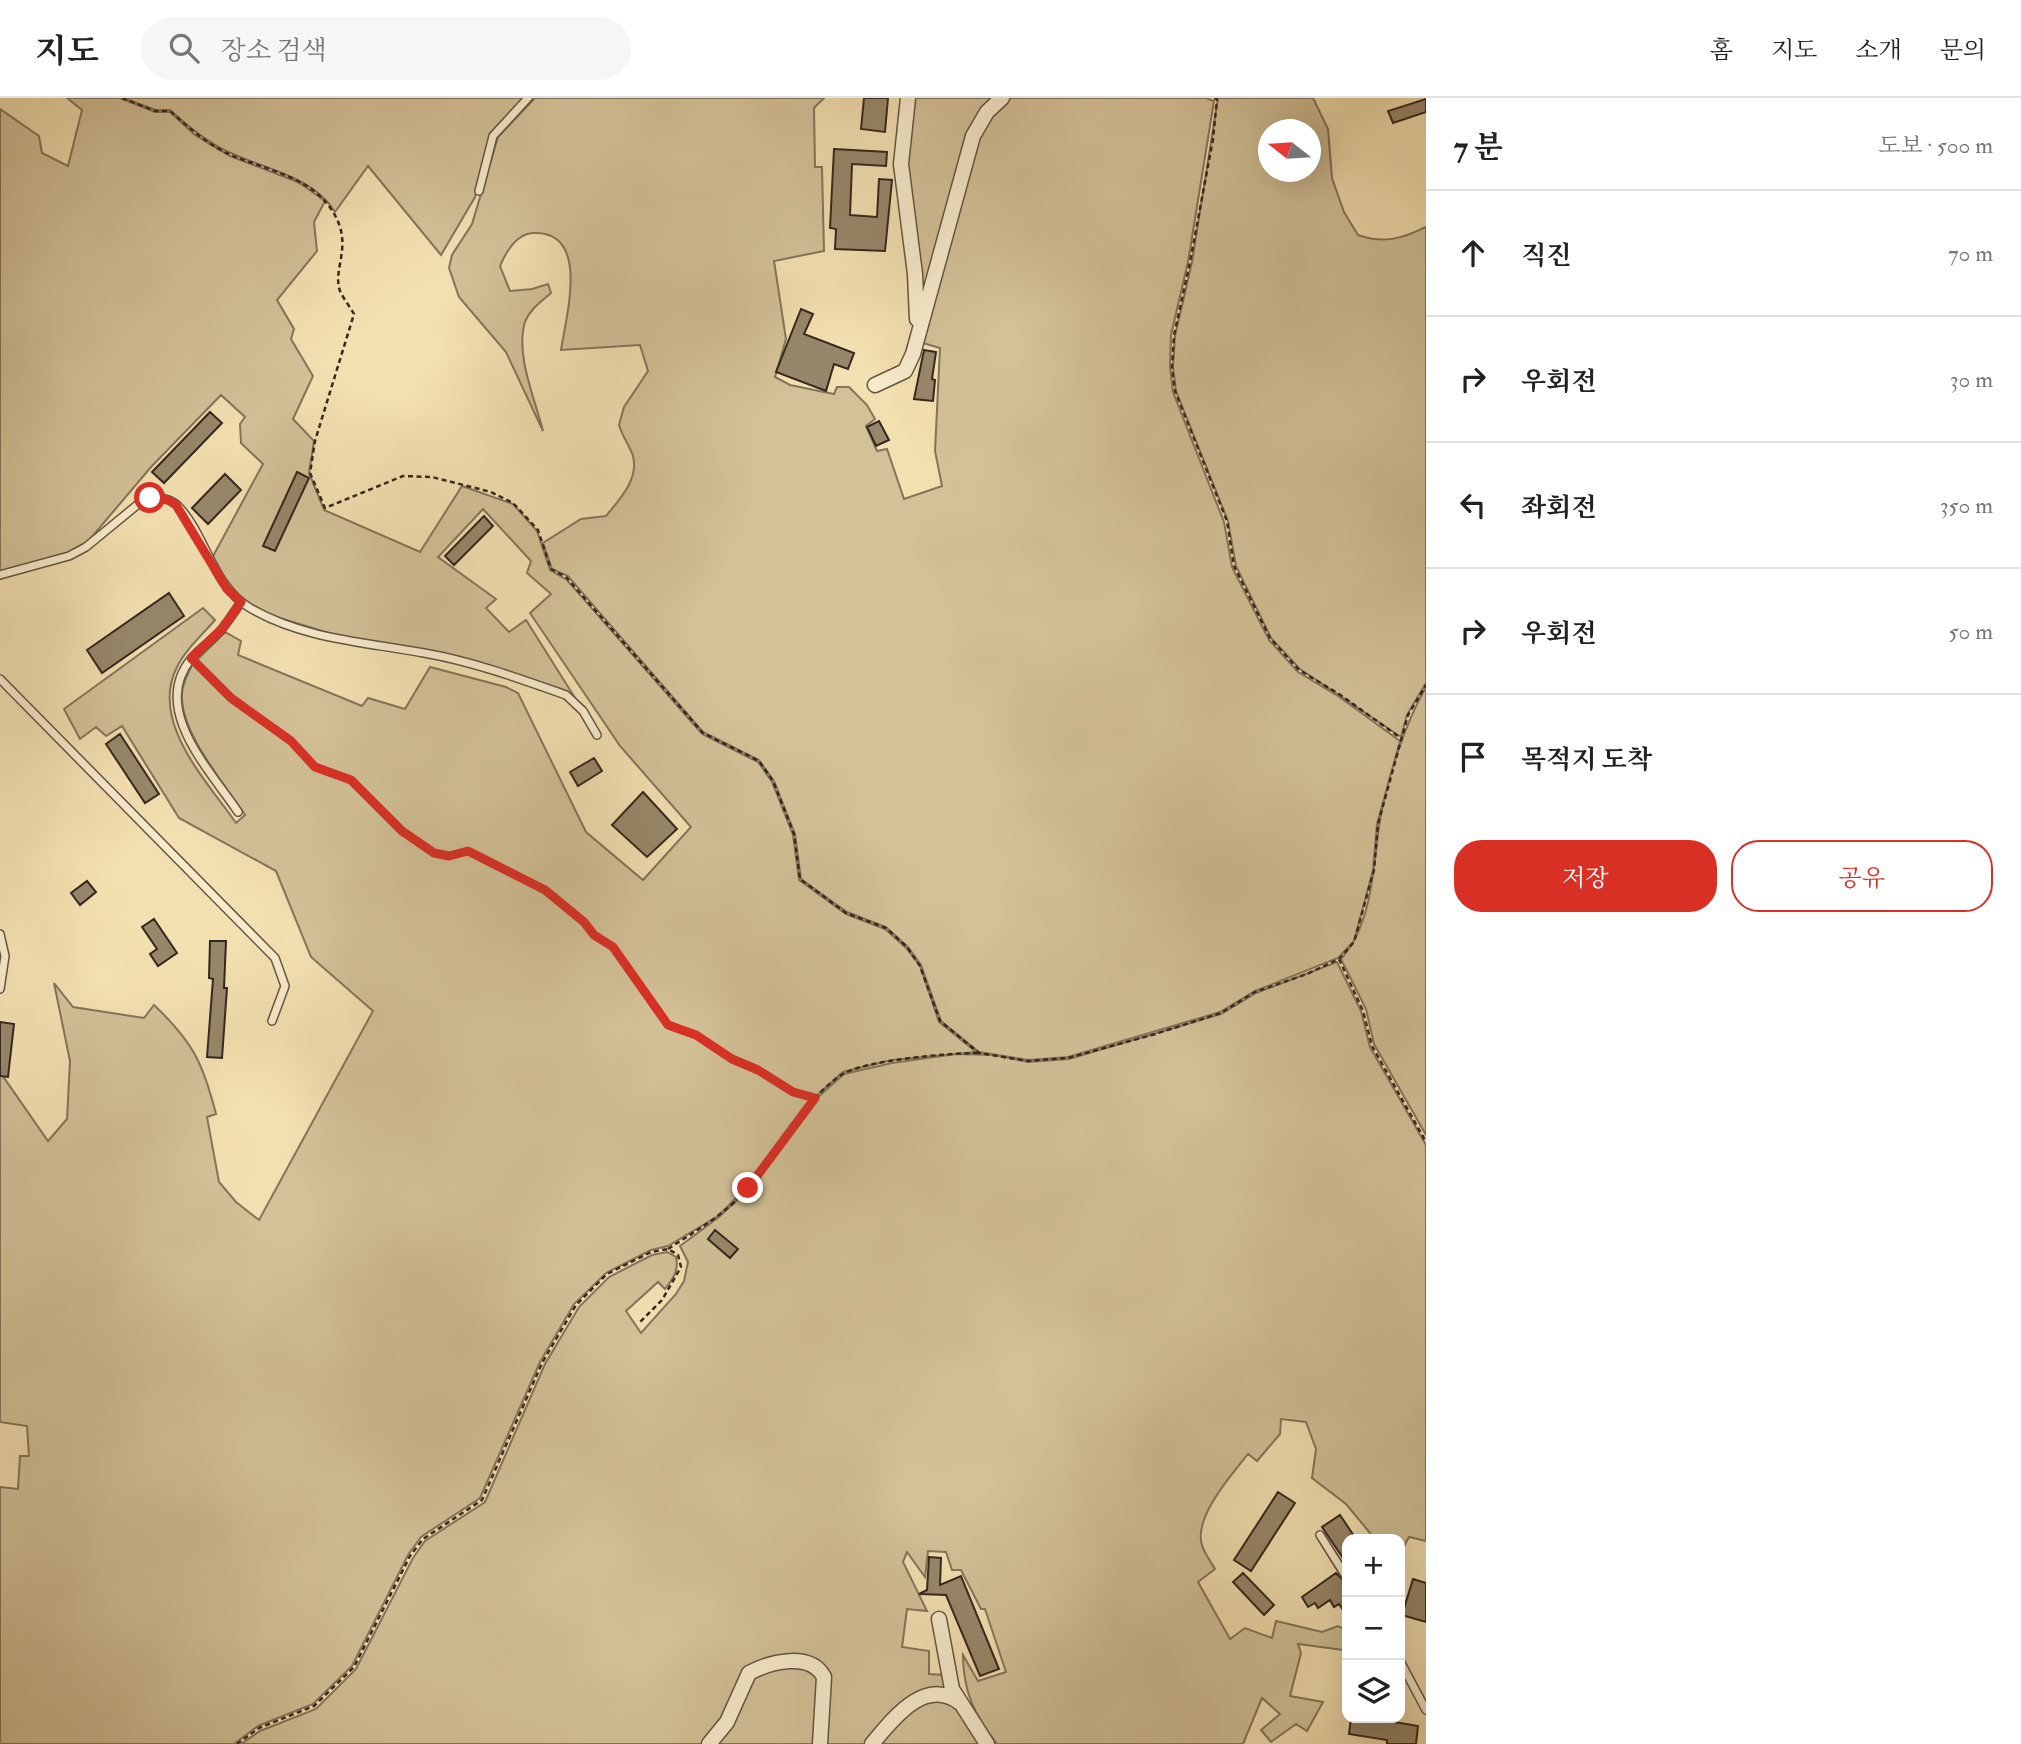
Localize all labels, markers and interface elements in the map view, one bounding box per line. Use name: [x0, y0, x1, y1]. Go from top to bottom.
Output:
search box: [141, 17, 631, 80]
icon: search: [165, 29, 203, 67]
text: 지도: [35, 31, 99, 72]
text: 장소 검색: [221, 35, 327, 67]
text: 홈: [1710, 35, 1733, 66]
text: 지도: [1771, 35, 1817, 66]
text: 소개: [1855, 35, 1902, 66]
text: 문의: [1940, 35, 1986, 66]
north arrow: [1258, 119, 1321, 182]
text: 7 분: [1454, 129, 1503, 166]
text: 도보 · 500 m: [1878, 131, 1993, 160]
icon: ahead: [1454, 234, 1492, 272]
text: 70 m: [1948, 239, 1993, 268]
text: 직진: [1521, 240, 1571, 272]
icon: right: [1454, 360, 1492, 398]
text: 30 m: [1950, 365, 1993, 394]
text: 우회전: [1521, 366, 1596, 398]
route start: [134, 482, 165, 513]
icon: left: [1454, 486, 1492, 524]
text: 350 m: [1940, 491, 1993, 520]
text: 좌회전: [1521, 492, 1596, 524]
icon: right: [1454, 612, 1492, 650]
text: 50 m: [1949, 617, 1993, 646]
text: 우회전: [1521, 618, 1596, 650]
icon: arrive: [1454, 738, 1492, 776]
text: 목적지 도착: [1521, 744, 1652, 776]
button: 저장: [1454, 840, 1717, 912]
button: 공유: [1731, 840, 1993, 912]
route end: [732, 1172, 763, 1203]
map controls: [1342, 1534, 1405, 1723]
button: +: [1342, 1534, 1405, 1597]
button: −: [1342, 1597, 1405, 1660]
button: layers: [1342, 1660, 1405, 1723]

